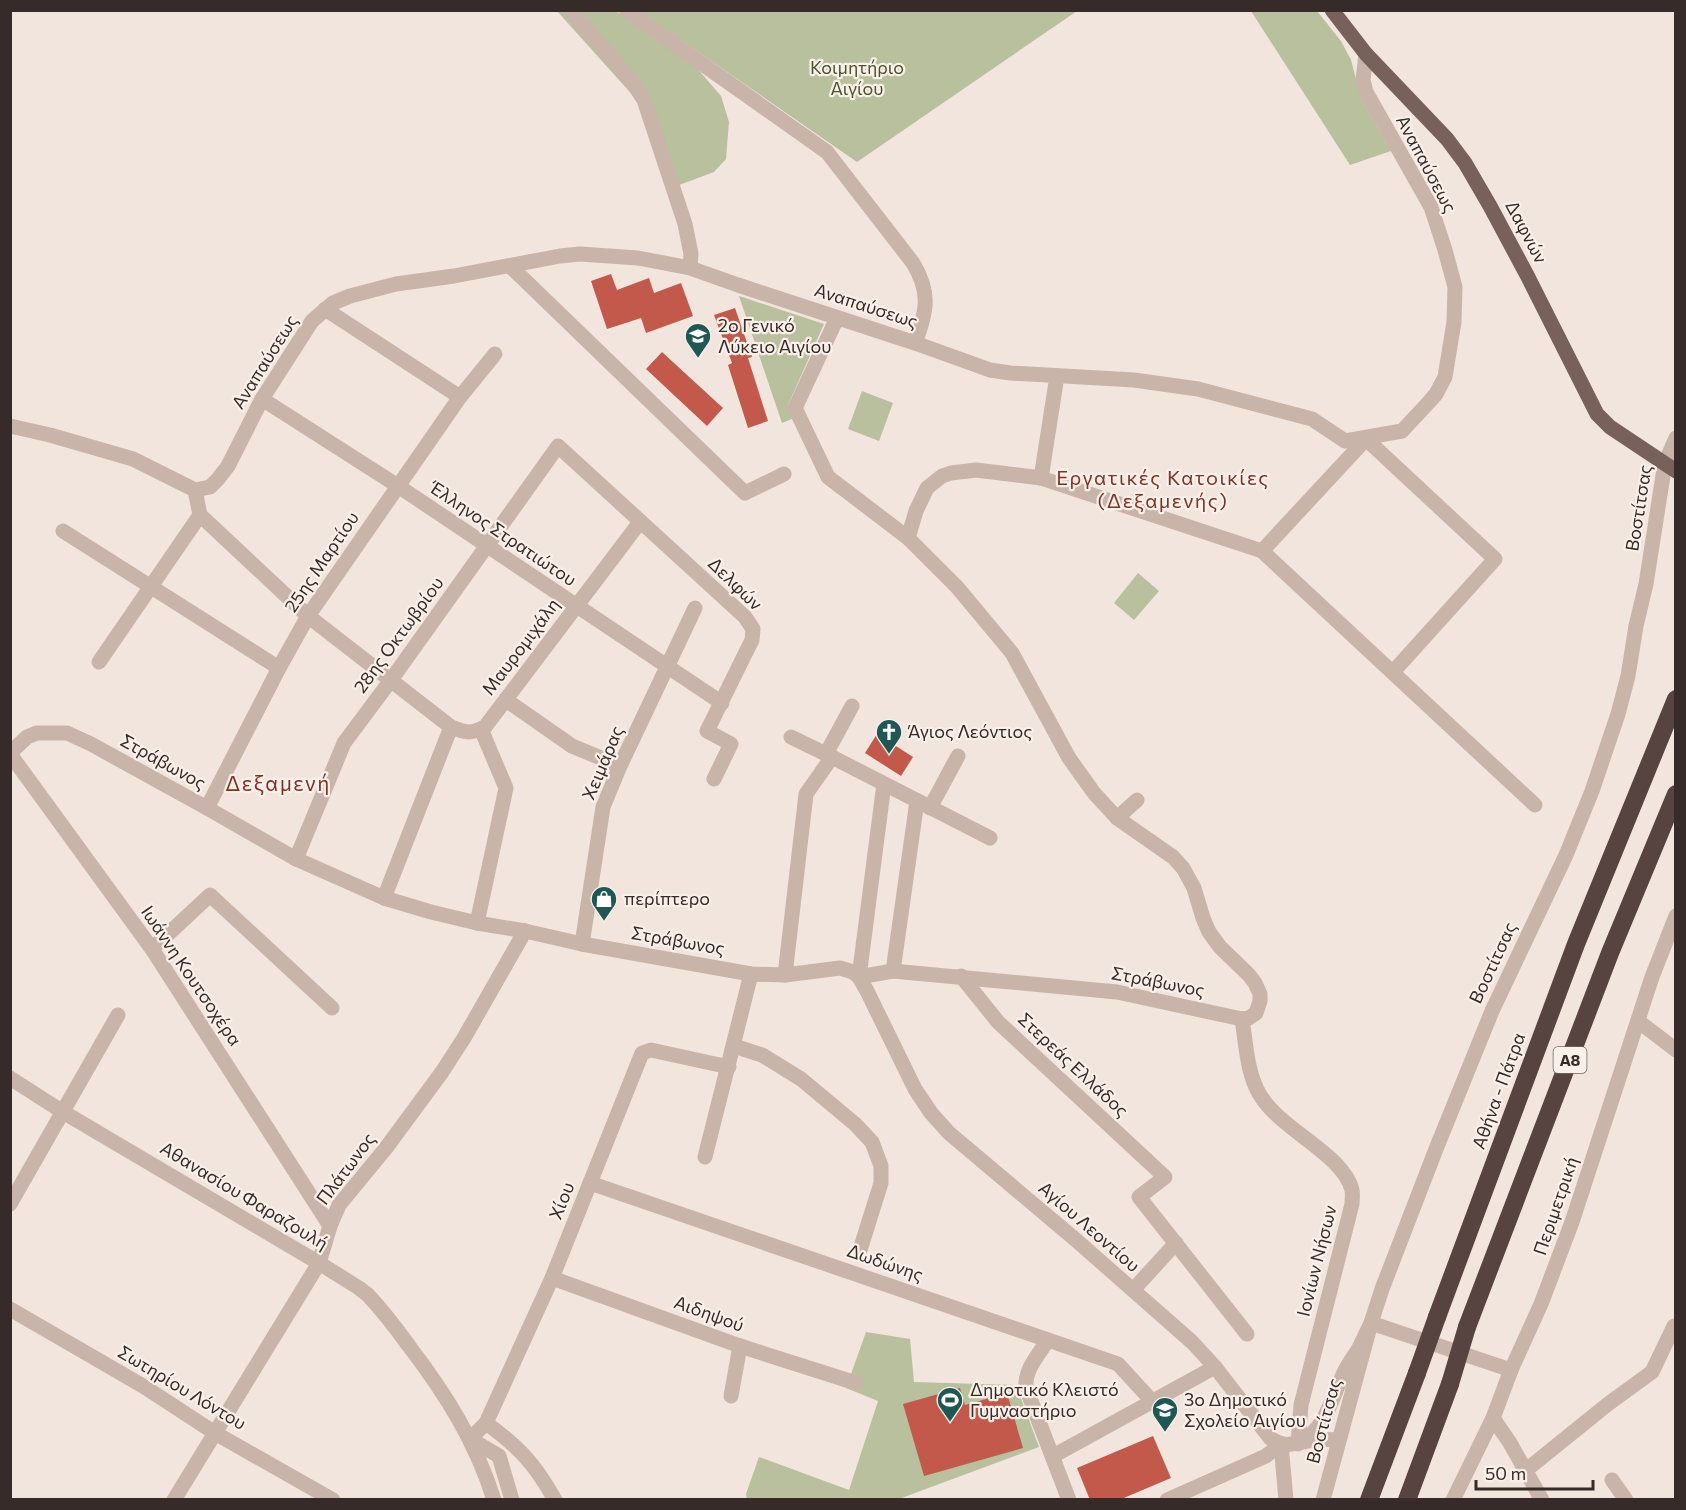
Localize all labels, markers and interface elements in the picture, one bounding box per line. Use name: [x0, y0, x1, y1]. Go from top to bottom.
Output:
park label: Κοιμητήριο Αιγίου: [810, 56, 904, 99]
street label: Αναπαύσεως: [1392, 111, 1462, 216]
street label: Δαφνών: [1501, 196, 1553, 267]
street label: Αναπαύσεως: [812, 278, 921, 332]
street label: Αναπαύσεως: [226, 310, 302, 413]
place label: 2ο Γενικό Λύκειο Αιγίου: [718, 314, 831, 357]
school or university icon: 2ο Γενικό Λύκειο Αιγίου: [683, 321, 713, 359]
street label: Βοστίτσας: [1620, 463, 1656, 553]
district label: Εργατικές Κατοικίες (Δεξαμενής): [1056, 465, 1270, 512]
street label: Έλληνος Στρατιώτου: [425, 475, 581, 590]
street label: 25ης Μαρτίου: [279, 507, 363, 616]
street label: Δελφών: [704, 552, 767, 614]
street label: 28ης Οκτωβρίου: [349, 572, 448, 697]
street label: Μαυρομιχάλη: [477, 594, 564, 699]
church icon: Άγιος Λεόντιος: [874, 717, 904, 755]
place label: Άγιος Λεόντιος: [907, 720, 1032, 742]
street label: Χειμάρας: [577, 722, 627, 803]
street label: Στράβωνος: [117, 729, 210, 794]
district label: Δεξαμενή: [225, 770, 331, 795]
shop icon: περίπτερο: [589, 884, 619, 922]
place label: περίπτερο: [624, 887, 710, 909]
street label: Ιωάννη Κουτσοχέρα: [137, 901, 247, 1050]
street label: Βοστίτσας: [1464, 918, 1521, 1007]
street label: Στράβωνος: [630, 921, 727, 959]
street label: Στράβωνος: [1110, 961, 1207, 1001]
street label: Στερεάς Ελλάδος: [1014, 1008, 1133, 1121]
street label: Αθήνα - Πάτρα: [1467, 1029, 1529, 1152]
road number: Α8: [1554, 1047, 1586, 1073]
street label: Πλάτωνος: [311, 1128, 379, 1209]
street label: Αθανασίου Φαραζουλή: [157, 1136, 332, 1254]
street label: Περιμετρική: [1528, 1154, 1582, 1258]
street label: Αγίου Λεοντίου: [1035, 1176, 1145, 1276]
street label: Χίου: [544, 1179, 578, 1223]
street label: Ιονίων Νήσων: [1292, 1203, 1340, 1319]
street label: Δωδώνης: [844, 1239, 926, 1285]
street label: Αιδηψού: [671, 1290, 747, 1336]
street label: Σωτηρίου Λόντου: [115, 1340, 250, 1434]
street label: Βοστίτσας: [1301, 1376, 1345, 1466]
place label: Δημοτικό Κλειστό Γυμναστήριο: [970, 1378, 1119, 1421]
sports icon: Δημοτικό Κλειστό Γυμναστήριο: [935, 1385, 965, 1423]
place label: 3ο Δημοτικό Σχολείο Αιγίου: [1184, 1388, 1306, 1431]
school or university icon: 3ο Δημοτικό Σχολείο Αιγίου: [1150, 1395, 1180, 1433]
scale bar: [1476, 1453, 1593, 1491]
text: 50 m: [1485, 1462, 1526, 1484]

